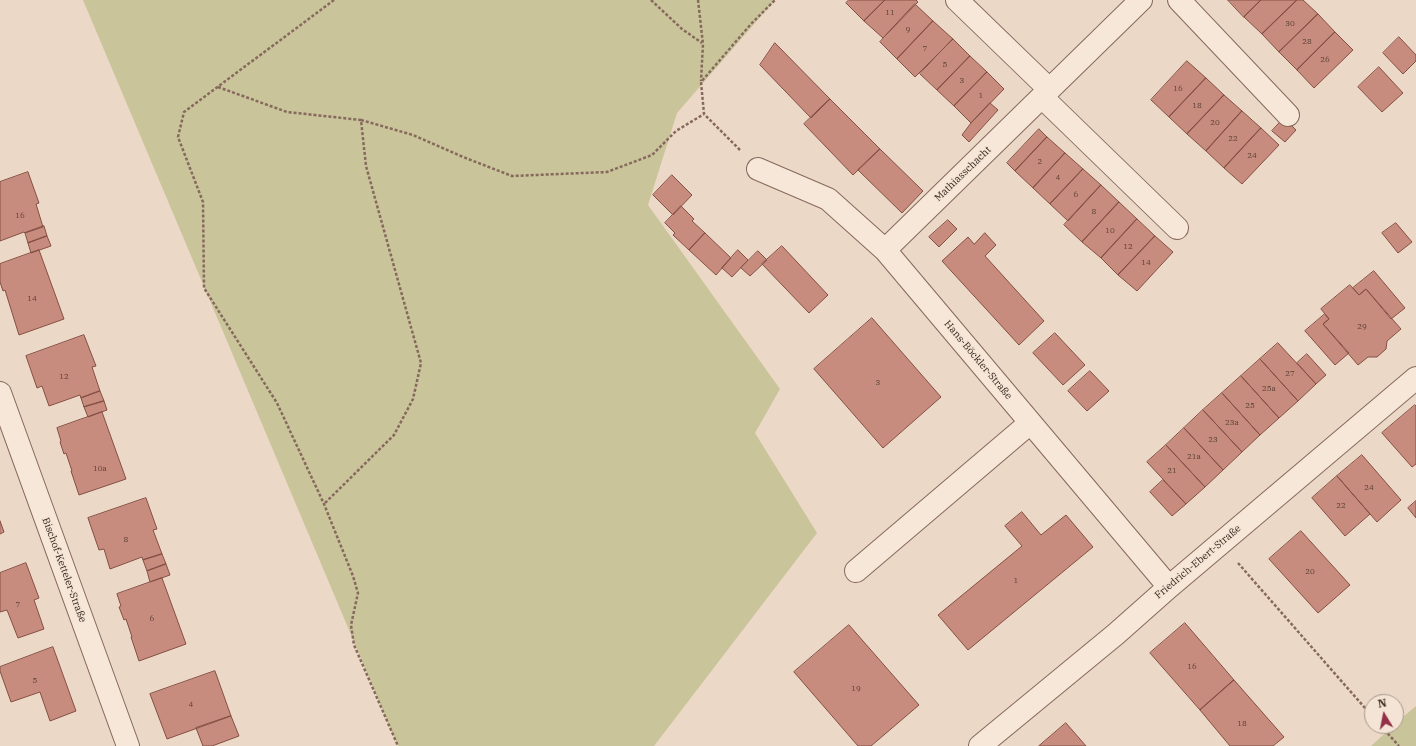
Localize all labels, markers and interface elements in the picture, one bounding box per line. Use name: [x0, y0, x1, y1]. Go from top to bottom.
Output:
house number: 11: [885, 8, 895, 18]
house number: 30: [1285, 19, 1295, 29]
house number: 9: [906, 25, 910, 35]
house number: 28: [1302, 37, 1312, 47]
house number: 7: [923, 44, 927, 54]
house number: 26: [1320, 55, 1330, 65]
house number: 5: [943, 60, 947, 70]
house number: 3: [960, 76, 964, 86]
house number: 16: [1173, 84, 1183, 94]
house number: 1: [979, 91, 983, 101]
house number: 18: [1192, 101, 1202, 111]
house number: 20: [1210, 118, 1220, 128]
house number: 22: [1228, 134, 1238, 144]
street label: Mathiasschacht: [932, 144, 994, 204]
house number: 24: [1247, 151, 1257, 161]
house number: 2: [1038, 157, 1042, 167]
house number: 4: [1056, 173, 1060, 183]
house number: 6: [1074, 190, 1078, 200]
house number: 8: [1092, 207, 1096, 217]
house number: 16: [15, 211, 25, 221]
house number: 10: [1105, 226, 1115, 236]
house number: 12: [1123, 242, 1133, 252]
house number: 14: [1141, 258, 1151, 268]
house number: 14: [27, 294, 37, 304]
street label: Hans-Böckler-Straße: [941, 318, 1015, 402]
house number: 29: [1357, 322, 1367, 332]
house number: 27: [1285, 369, 1295, 379]
house number: 12: [59, 372, 69, 382]
house number: 3: [876, 378, 880, 388]
house number: 25a: [1262, 384, 1276, 394]
house number: 25: [1245, 401, 1255, 411]
house number: 23a: [1225, 418, 1239, 428]
house number: 23: [1208, 435, 1218, 445]
house number: 21a: [1187, 452, 1201, 462]
house number: 10a: [93, 464, 107, 474]
house number: 21: [1167, 466, 1177, 476]
house number: 24: [1364, 483, 1374, 493]
house number: 22: [1336, 501, 1346, 511]
street label: Bischof-Ketteler-Straße: [39, 516, 89, 624]
street label: Friedrich-Ebert-Straße: [1153, 523, 1243, 601]
house number: 8: [124, 535, 128, 545]
house number: 20: [1305, 567, 1315, 577]
house number: 1: [1014, 576, 1018, 586]
house number: 7: [16, 600, 20, 610]
house number: 6: [150, 614, 154, 624]
house number: 16: [1187, 662, 1197, 672]
house number: 5: [33, 676, 37, 686]
house number: 19: [851, 684, 861, 694]
north arrow: [1364, 694, 1404, 734]
text: N: [1377, 696, 1388, 711]
house number: 4: [189, 700, 193, 710]
house number: 18: [1237, 719, 1247, 729]

